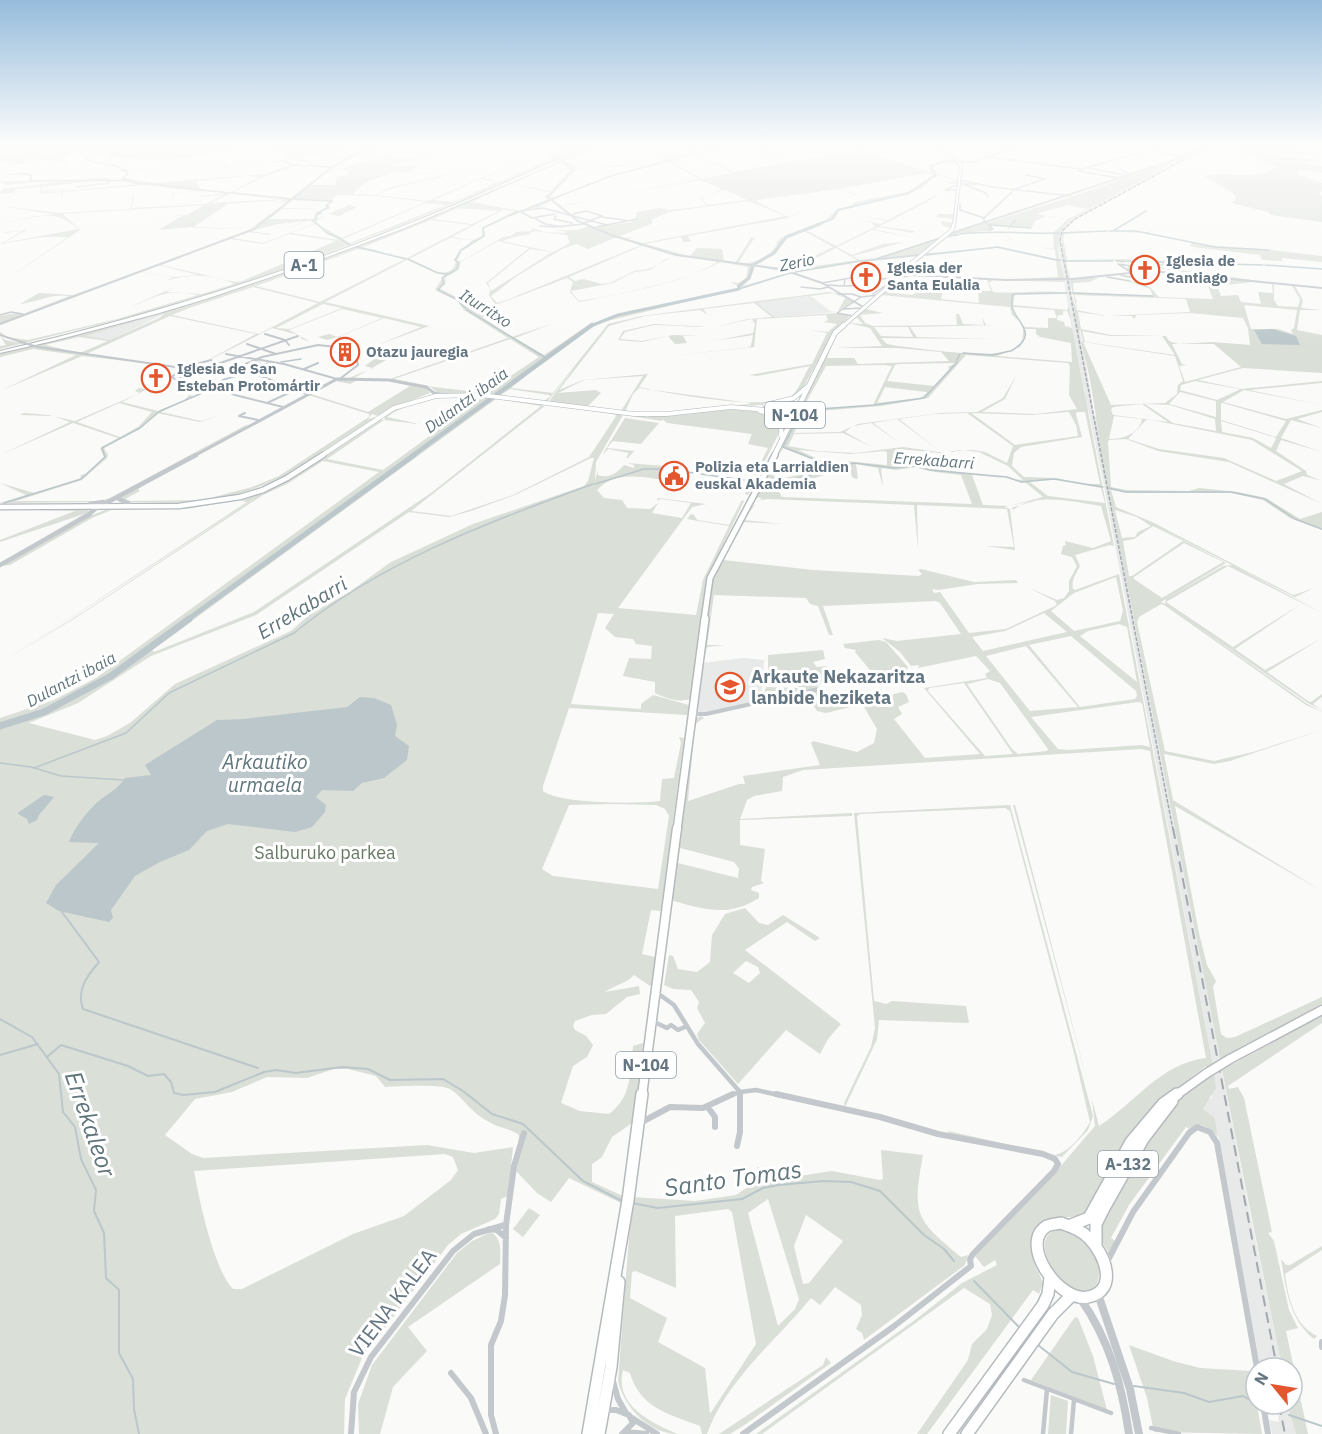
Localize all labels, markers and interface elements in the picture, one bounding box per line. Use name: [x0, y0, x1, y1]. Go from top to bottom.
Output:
water label: Zerio: [776, 248, 817, 276]
place label: Iglesia de Santiago: [1166, 251, 1235, 287]
road number: A-1: [284, 252, 324, 278]
church icon: Iglesia de Santiago: [1129, 254, 1161, 286]
place label: Iglesia der Santa Eulalia: [887, 258, 981, 294]
church icon: Iglesia der Santa Eulalia: [850, 261, 882, 293]
water label: Iturritxo: [456, 284, 516, 332]
building icon: Otazu jauregia: [329, 336, 361, 368]
place label: Otazu jauregia: [366, 342, 469, 361]
place label: Iglesia de San Esteban Protomártir: [177, 359, 320, 395]
church icon: Iglesia de San Esteban Protomártir: [140, 362, 172, 394]
water label: Dulantzi ibaia: [420, 363, 512, 437]
road number: N-104: [765, 402, 825, 428]
water label: Errekabarri: [893, 447, 976, 473]
place label: Polizia eta Larrialdien euskal Akademia: [695, 457, 849, 493]
public building icon: Polizia eta Larrialdien euskal Akademia: [658, 460, 690, 492]
water label: Errekabarri: [252, 570, 352, 645]
water label: Dulantzi ibaia: [23, 647, 119, 711]
place label: Arkaute Nekazaritza lanbide heziketa: [751, 665, 925, 709]
school or university icon: Arkaute Nekazaritza lanbide heziketa: [714, 671, 746, 703]
water label: Arkautiko urmaela: [221, 748, 308, 798]
park label: Salburuko parkea: [254, 841, 396, 864]
road number: N-104: [616, 1052, 676, 1078]
water label: Errekaleor: [58, 1067, 124, 1182]
road number: A-132: [1098, 1151, 1158, 1177]
water label: Santo Tomas: [662, 1153, 804, 1203]
street label: VIENA KALEA: [342, 1242, 442, 1363]
north arrow: [1244, 1356, 1304, 1416]
text: N: [1249, 1368, 1273, 1389]

